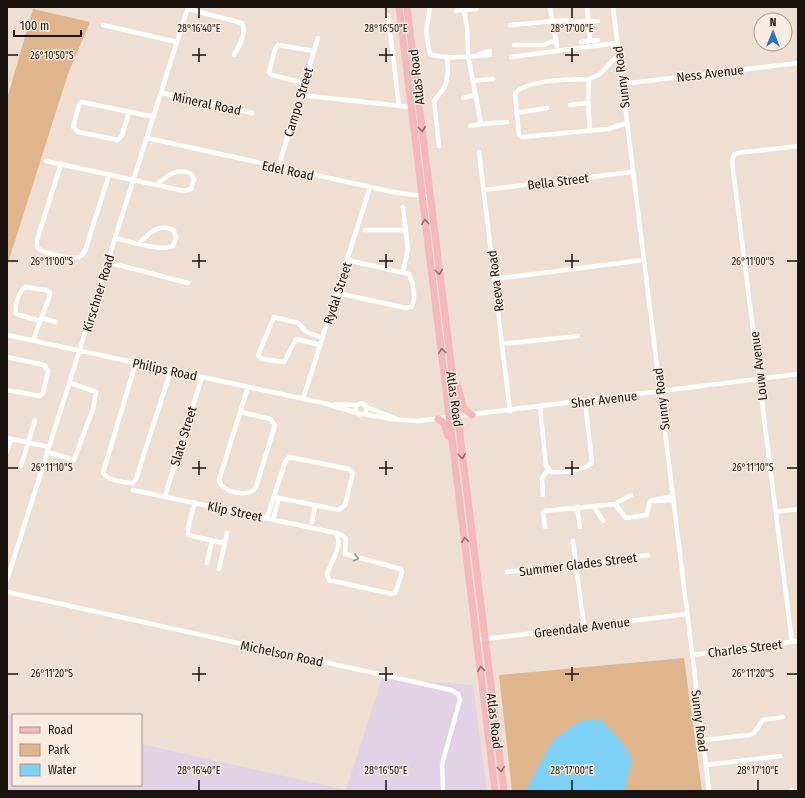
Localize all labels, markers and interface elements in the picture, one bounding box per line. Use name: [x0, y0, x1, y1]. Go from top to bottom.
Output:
scale bar: [14, 12, 81, 38]
north arrow: [753, 12, 793, 52]
text: N: [770, 16, 776, 29]
text: 100 m: [20, 19, 49, 33]
text: 28°16'40"E: [178, 23, 221, 35]
text: 28°16'50"E: [365, 23, 408, 35]
text: 28°17'00"E: [551, 23, 594, 35]
street label: Sunny Road: [610, 45, 633, 109]
street label: Atlas Road: [406, 48, 427, 106]
text: 26°10'50"S: [30, 50, 74, 62]
street label: Ness Avenue: [676, 62, 744, 85]
street label: Campo Street: [281, 65, 316, 139]
street label: Mineral Road: [171, 89, 242, 118]
one-way arrow: [417, 126, 426, 132]
street label: Edel Road: [261, 158, 315, 183]
street label: Bella Street: [527, 170, 590, 193]
one-way arrow: [421, 219, 430, 225]
street label: Reeva Road: [484, 249, 507, 312]
street label: Kirschner Road: [80, 253, 117, 334]
text: 26°11'00"S: [31, 256, 73, 268]
text: 26°11'00"S: [732, 256, 774, 268]
street label: Rydal Street: [320, 259, 355, 326]
one-way arrow: [434, 269, 443, 275]
street label: Louw Avenue: [747, 330, 770, 401]
one-way arrow: [437, 348, 446, 354]
street label: Philips Road: [131, 355, 199, 384]
street label: Sunny Road: [650, 367, 673, 431]
street label: Atlas Road: [443, 370, 466, 428]
street label: Sher Avenue: [570, 388, 638, 411]
street label: Slate Street: [167, 404, 200, 468]
one-way arrow: [457, 453, 466, 459]
text: 26°11'10"S: [31, 462, 73, 474]
text: 26°11'10"S: [732, 462, 774, 474]
street label: Klip Street: [206, 498, 264, 525]
one-way arrow: [461, 537, 470, 543]
street label: Summer Glades Street: [518, 550, 638, 579]
one-way arrow: [353, 553, 359, 561]
street label: Greendale Avenue: [533, 614, 631, 641]
street label: Charles Street: [707, 636, 784, 660]
street label: Michelson Road: [239, 637, 325, 670]
one-way arrow: [476, 666, 485, 672]
text: 26°11'20"S: [31, 668, 73, 680]
text: 26°11'20"S: [732, 668, 774, 680]
street label: Sunny Road: [688, 689, 711, 753]
street label: Atlas Road: [484, 692, 505, 750]
legend: [12, 714, 142, 786]
text: Road: [48, 723, 73, 737]
text: Park: [48, 743, 70, 757]
text: Water: [48, 763, 77, 777]
text: 28°16'40"E: [178, 765, 221, 777]
text: 28°16'50"E: [365, 765, 408, 777]
text: 28°17'00"E: [551, 765, 594, 777]
text: 28°17'10"E: [737, 765, 779, 777]
one-way arrow: [496, 766, 505, 772]

